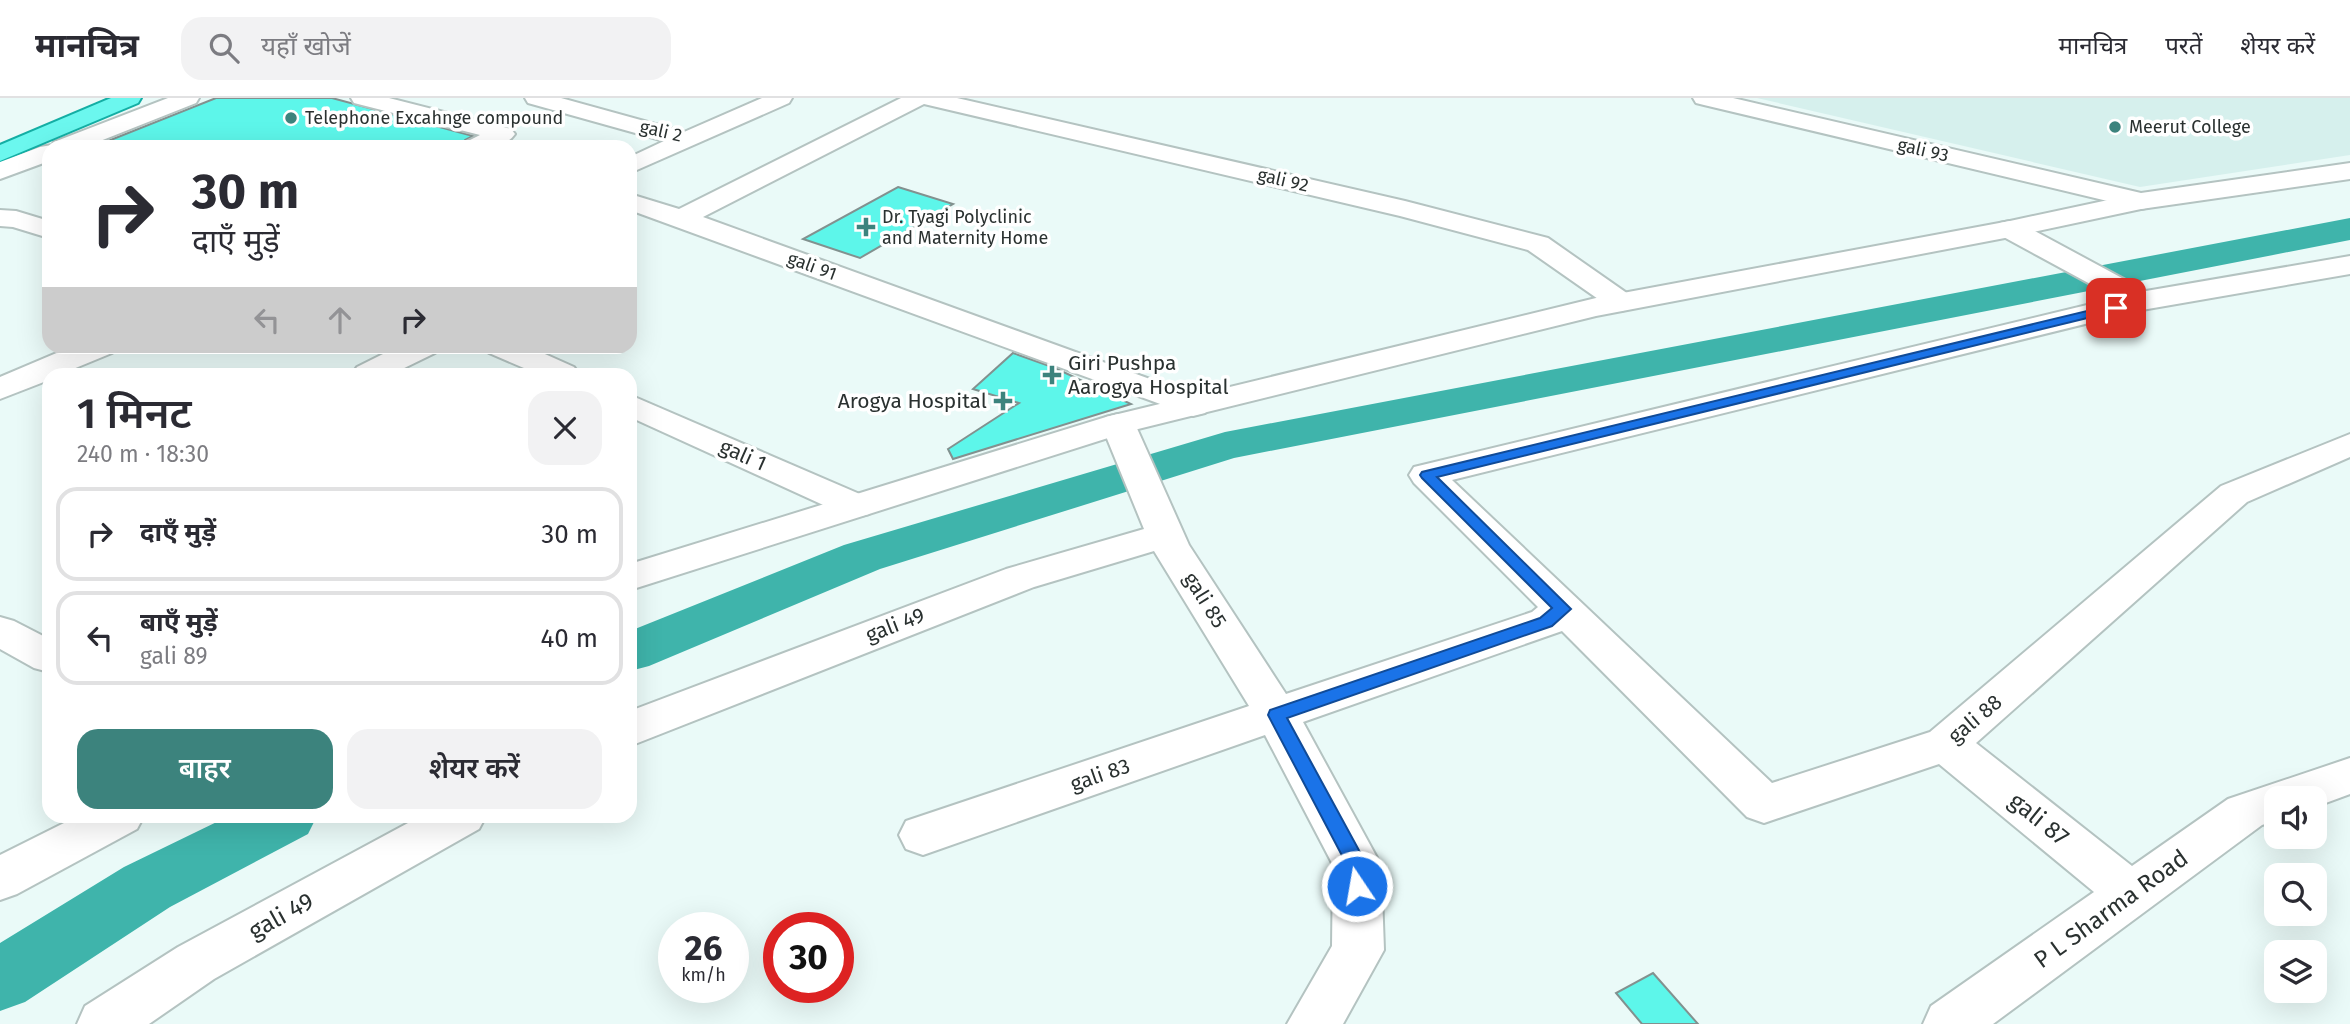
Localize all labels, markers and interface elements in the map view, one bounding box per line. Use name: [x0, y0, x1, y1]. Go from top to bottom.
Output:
search box: [181, 17, 671, 80]
text: मानचित्र: [35, 26, 139, 66]
icon: search: [205, 29, 243, 67]
text: यहाँ खोजें: [261, 31, 351, 62]
text: मानचित्र: [2059, 32, 2127, 60]
text: परतें: [2165, 32, 2202, 60]
text: शेयर करें: [2240, 32, 2315, 60]
place label: Telephone Excahnge compound: [305, 107, 563, 129]
marker: Telephone Excahnge compound: [283, 110, 299, 126]
street label: gali 2: [638, 115, 684, 147]
place label: Meerut College: [2129, 116, 2251, 138]
marker: Meerut College: [2107, 119, 2123, 135]
street label: gali 93: [1895, 133, 1951, 167]
text: 30 m: [192, 162, 299, 221]
street label: gali 92: [1255, 163, 1311, 197]
icon: right: [77, 168, 168, 259]
place label: Dr. Tyagi Polyclinic and Maternity Home: [882, 206, 1048, 249]
marker: Dr. Tyagi Polyclinic and Maternity Home: [856, 217, 876, 237]
text: दाएँ मुड़ें: [192, 222, 280, 260]
street label: gali 91: [784, 247, 840, 285]
pin: [2086, 278, 2146, 338]
icon: arrive: [2097, 289, 2135, 327]
icon: left: [248, 301, 286, 339]
icon: ahead: [321, 301, 359, 339]
icon: right: [394, 301, 432, 339]
place label: Giri Pushpa Aarogya Hospital: [1068, 350, 1229, 400]
marker: Giri Pushpa Aarogya Hospital: [1042, 365, 1062, 385]
place label: Arogya Hospital: [838, 388, 987, 414]
text: 1 मिनट: [77, 389, 192, 439]
button: close: [528, 391, 602, 465]
marker: Arogya Hospital: [993, 391, 1013, 411]
street label: gali 1: [716, 433, 770, 477]
text: 240 m · 18:30: [77, 440, 209, 468]
icon: right: [81, 515, 119, 553]
text: दाएँ मुड़ें: [140, 517, 216, 548]
text: 30 m: [541, 519, 598, 550]
street label: gali 85: [1178, 567, 1232, 633]
street label: gali 49: [862, 602, 928, 648]
text: बाएँ मुड़ें: [140, 607, 217, 638]
icon: left: [81, 619, 119, 657]
text: 40 m: [540, 623, 598, 654]
text: gali 89: [140, 642, 207, 670]
street label: gali 88: [1943, 689, 2007, 749]
button: बाहर: [77, 729, 333, 809]
button: शेयर करें: [347, 729, 602, 809]
street label: gali 83: [1067, 753, 1133, 797]
map controls: [2264, 786, 2327, 1003]
button: sound: [2264, 786, 2327, 849]
street label: gali 87: [2004, 787, 2074, 851]
street label: P L Sharma Road: [2029, 844, 2193, 974]
position arrow: [1320, 849, 1394, 923]
button: search: [2264, 863, 2327, 926]
street label: gali 49: [244, 887, 318, 945]
speed limit sign: 30: [763, 912, 854, 1003]
text: 26: [685, 927, 722, 969]
button: layers: [2264, 940, 2327, 1003]
text: km/h: [681, 964, 726, 986]

